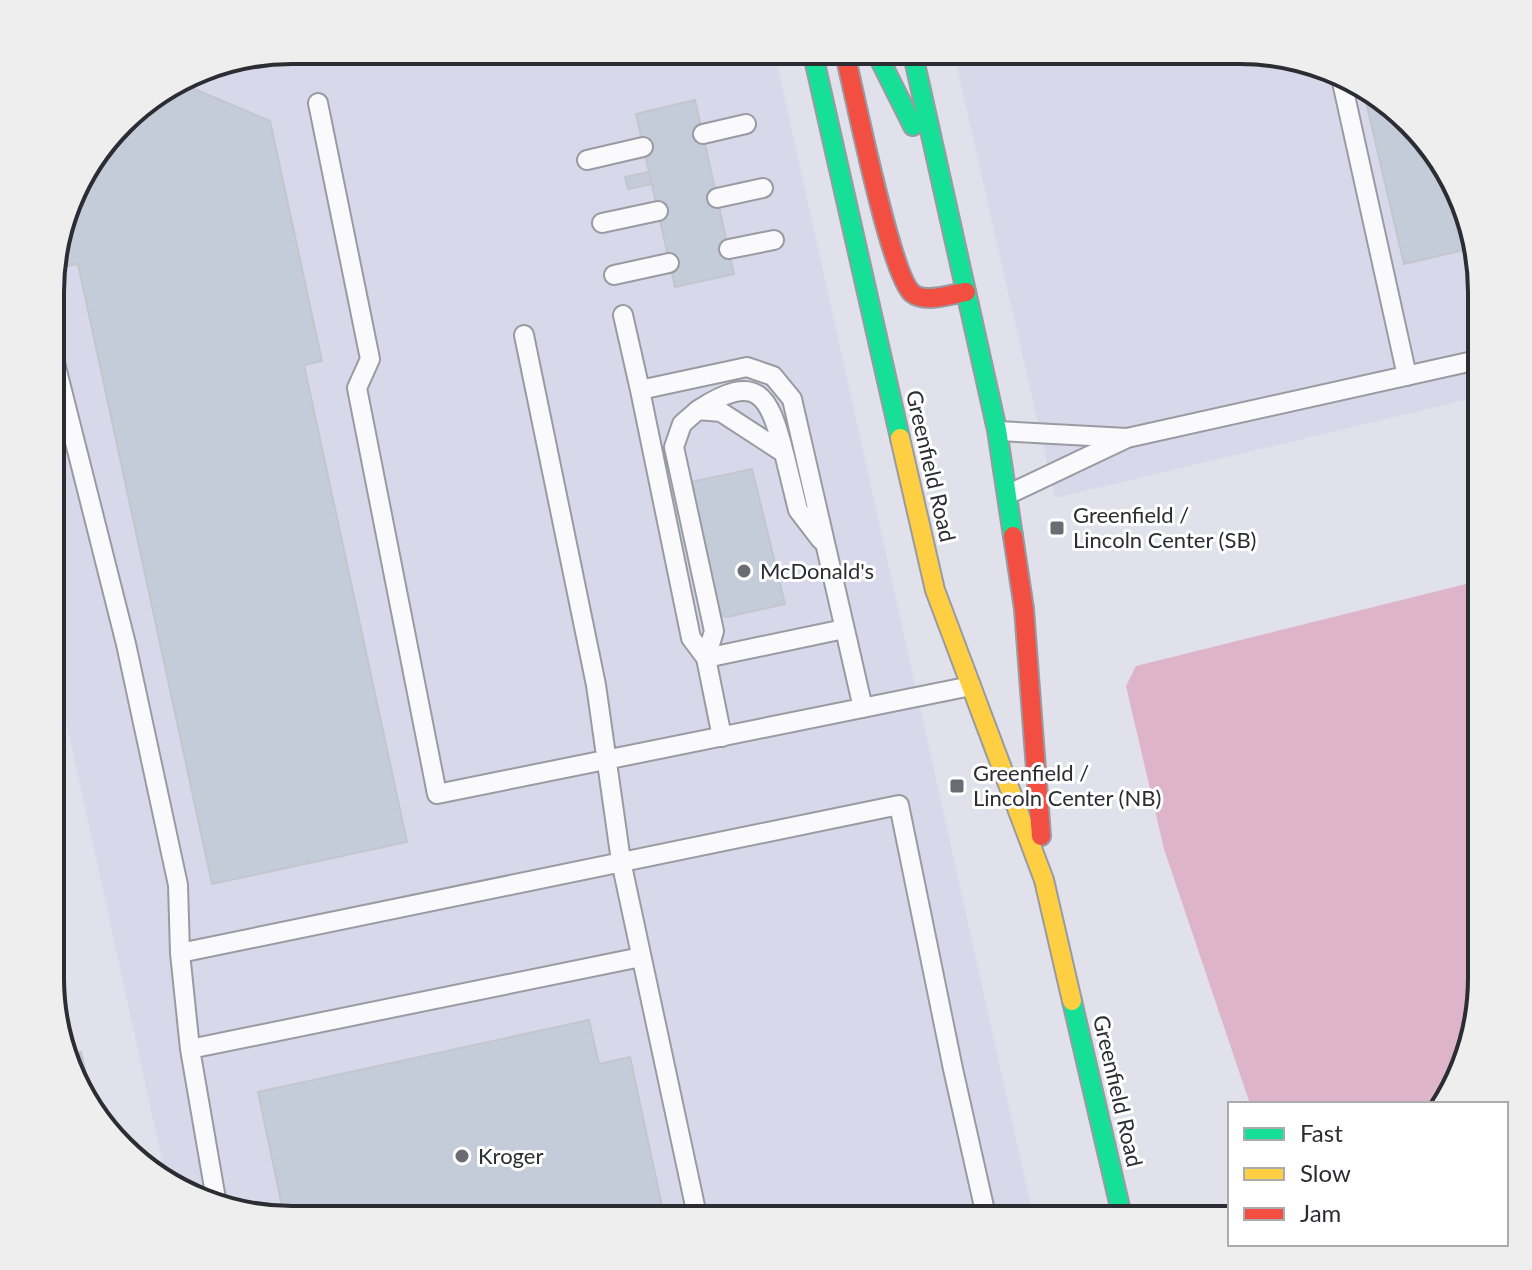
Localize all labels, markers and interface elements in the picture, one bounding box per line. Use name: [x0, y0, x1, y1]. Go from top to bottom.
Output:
street label: Greenfield Road: [901, 387, 962, 544]
place label: Greenfield / Lincoln Center (SB): [1073, 501, 1256, 553]
marker: Greenfield / Lincoln Center (SB): [1048, 519, 1066, 537]
place label: McDonald's: [760, 557, 874, 584]
marker: McDonald's: [735, 562, 753, 580]
place label: Greenfield / Lincoln Center (NB): [973, 759, 1161, 811]
marker: Greenfield / Lincoln Center (NB): [948, 777, 966, 795]
street label: Greenfield Road: [1088, 1012, 1149, 1169]
legend: [1228, 1102, 1508, 1246]
text: Fast: [1300, 1118, 1343, 1147]
place label: Kroger: [478, 1142, 543, 1169]
marker: Kroger: [453, 1147, 471, 1165]
text: Slow: [1300, 1158, 1351, 1187]
text: Jam: [1300, 1198, 1341, 1227]

